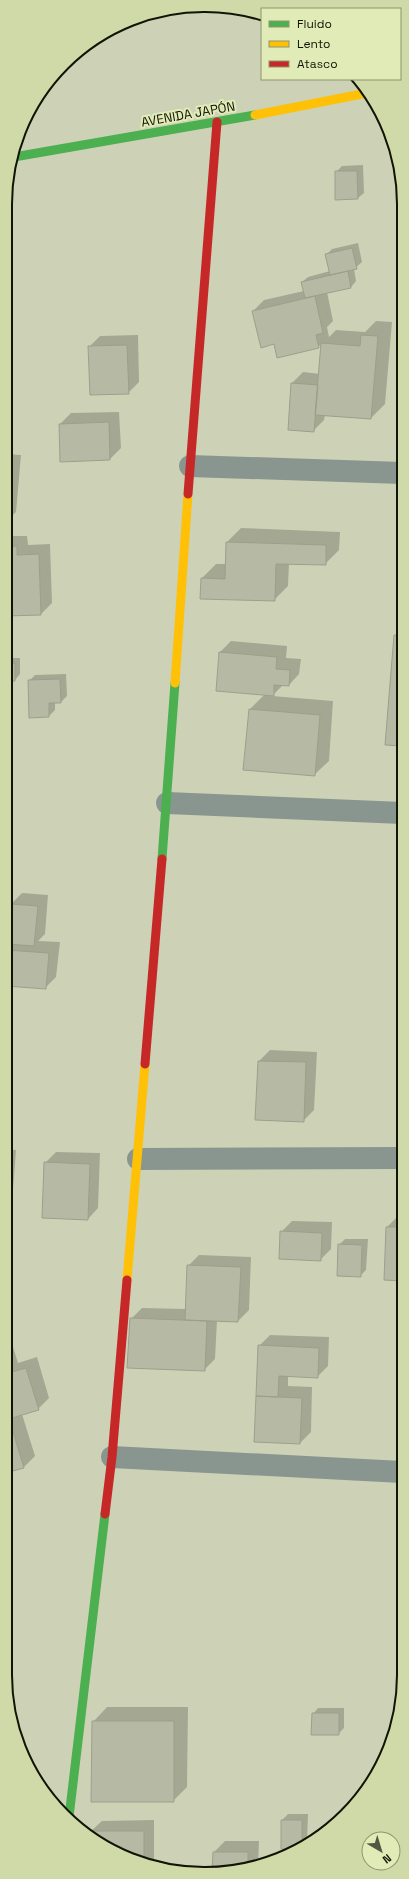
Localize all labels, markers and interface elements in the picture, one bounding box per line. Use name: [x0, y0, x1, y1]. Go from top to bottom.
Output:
legend: [261, 8, 401, 80]
text: Fluido: [297, 16, 332, 32]
text: Lento: [297, 36, 331, 52]
text: Atasco: [297, 56, 338, 72]
street label: AVENIDA JAPÓN: [140, 97, 236, 131]
north arrow: [361, 1831, 401, 1871]
text: N: [380, 1851, 394, 1867]

